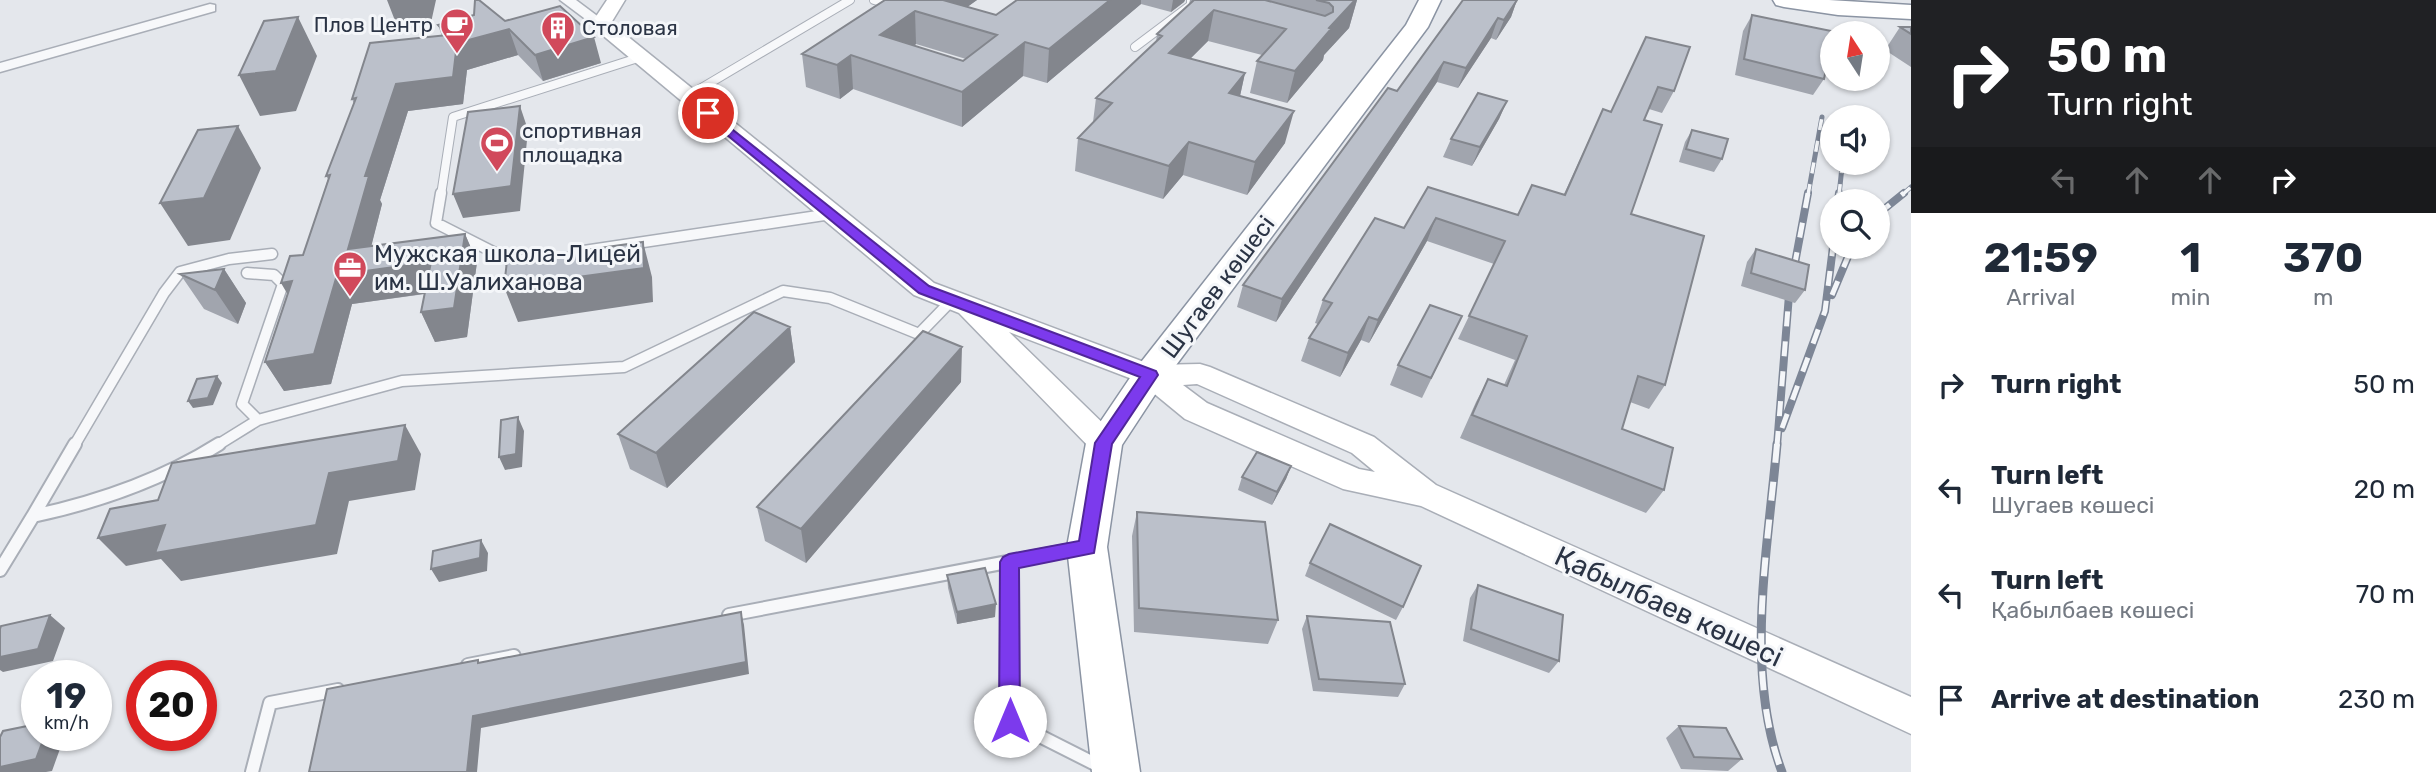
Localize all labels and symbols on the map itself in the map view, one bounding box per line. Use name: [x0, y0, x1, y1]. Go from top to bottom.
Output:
cafe icon: Плов Центр: [438, 6, 476, 55]
building icon: Столовая: [539, 9, 577, 58]
place label: Плов Центр: [314, 12, 433, 37]
place label: Столовая: [582, 15, 678, 40]
north arrow: [1820, 21, 1890, 91]
pin: [678, 83, 738, 143]
place label: спортивная площадка: [522, 118, 642, 167]
sports icon: спортивная площадка: [478, 124, 516, 173]
street label: Шугаев көшесі: [1156, 210, 1280, 364]
place label: Мужская школа-Лицей им. Ш.Уалиханова: [374, 240, 641, 296]
office icon: Мужская школа-Лицей им. Ш.Уалиханова: [331, 249, 369, 298]
street label: Қабылбаев көшесі: [1550, 539, 1788, 674]
speed limit sign: 20: [126, 660, 217, 751]
position arrow: [973, 684, 1047, 758]

